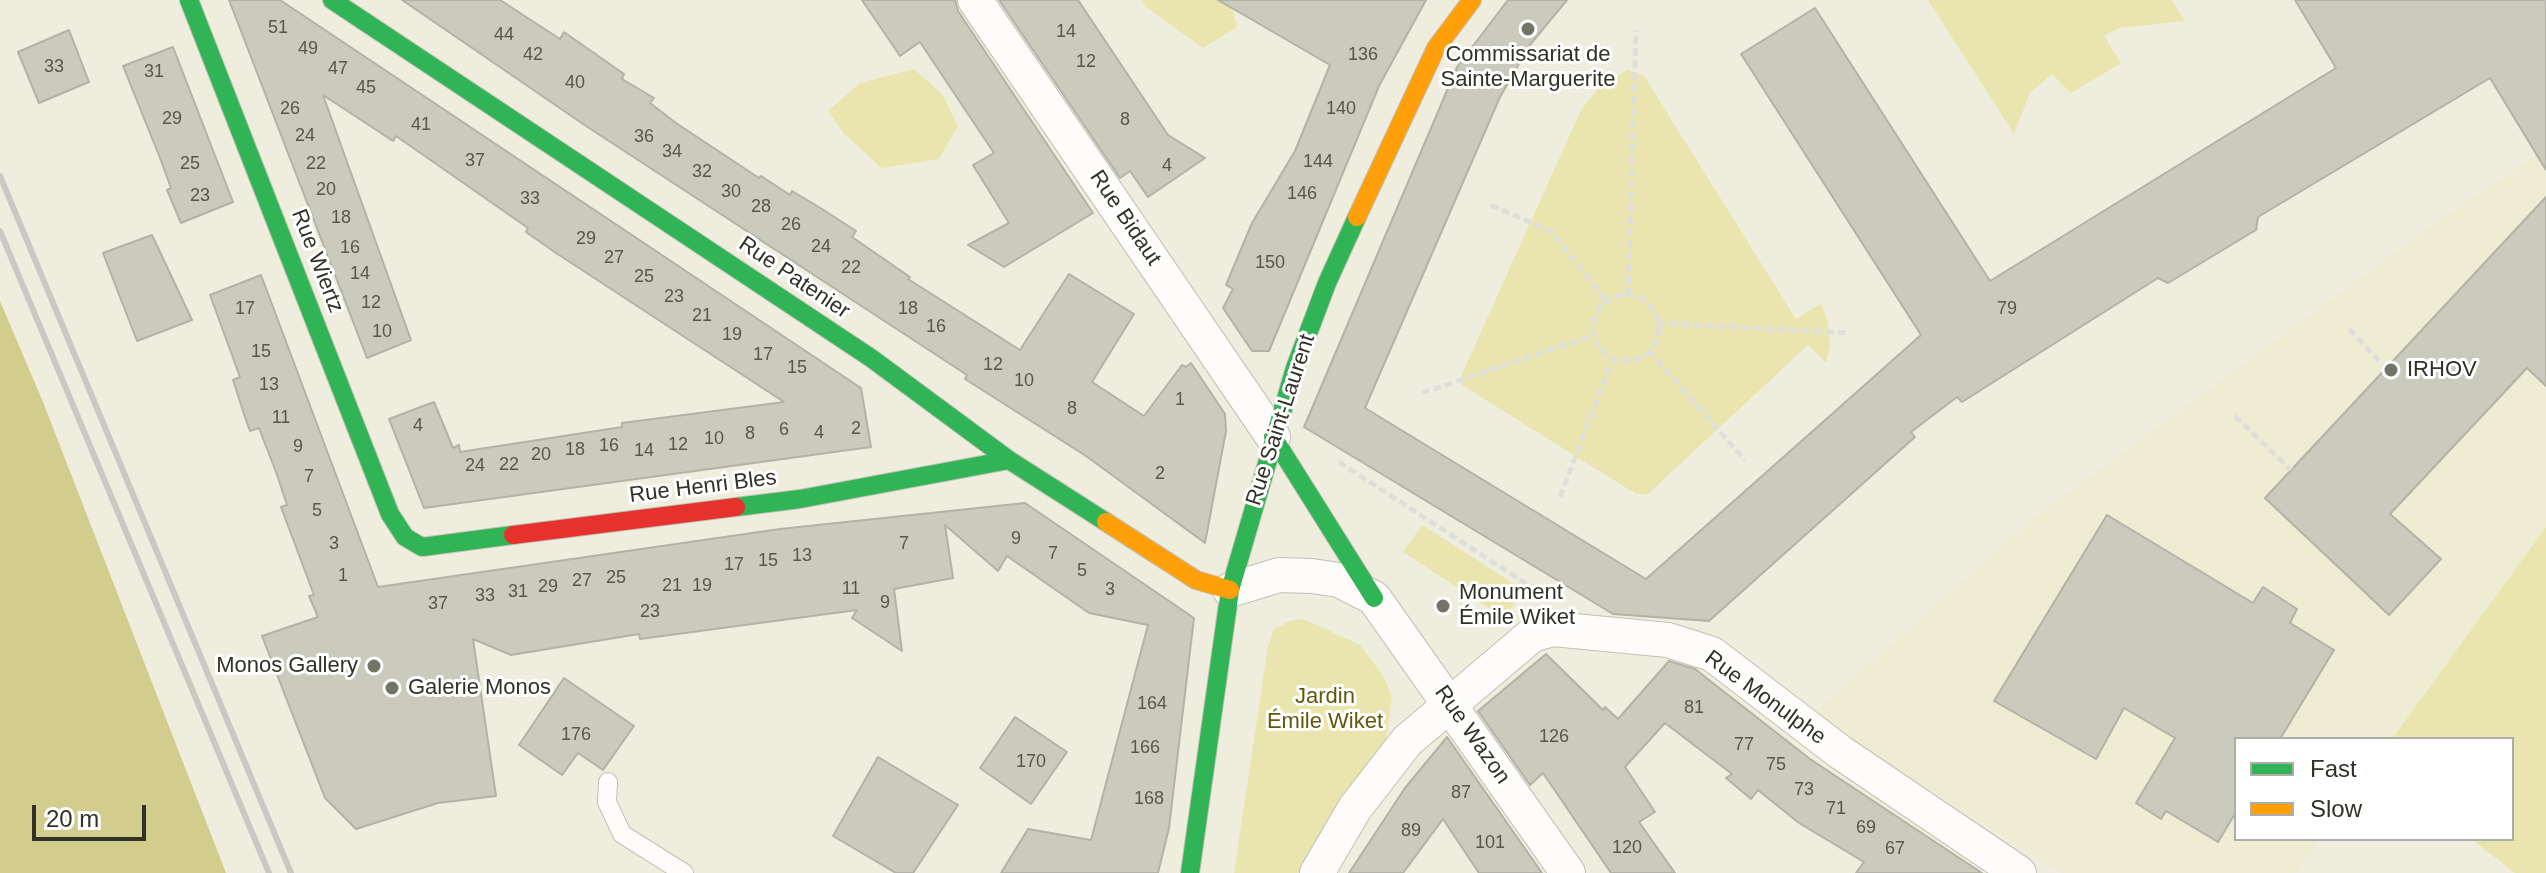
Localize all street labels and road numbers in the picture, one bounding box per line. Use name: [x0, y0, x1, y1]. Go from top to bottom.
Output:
street label: Rue Bidaut: [1084, 165, 1166, 271]
street label: Rue Wiertz: [285, 205, 349, 317]
street label: Rue Patenier: [733, 231, 855, 325]
street label: Rue Saint-Laurent: [1241, 331, 1321, 509]
street label: Rue Henri Bles: [628, 465, 778, 509]
street label: Rue Monulphe: [1699, 645, 1831, 751]
street label: Rue Wazon: [1428, 681, 1516, 789]

